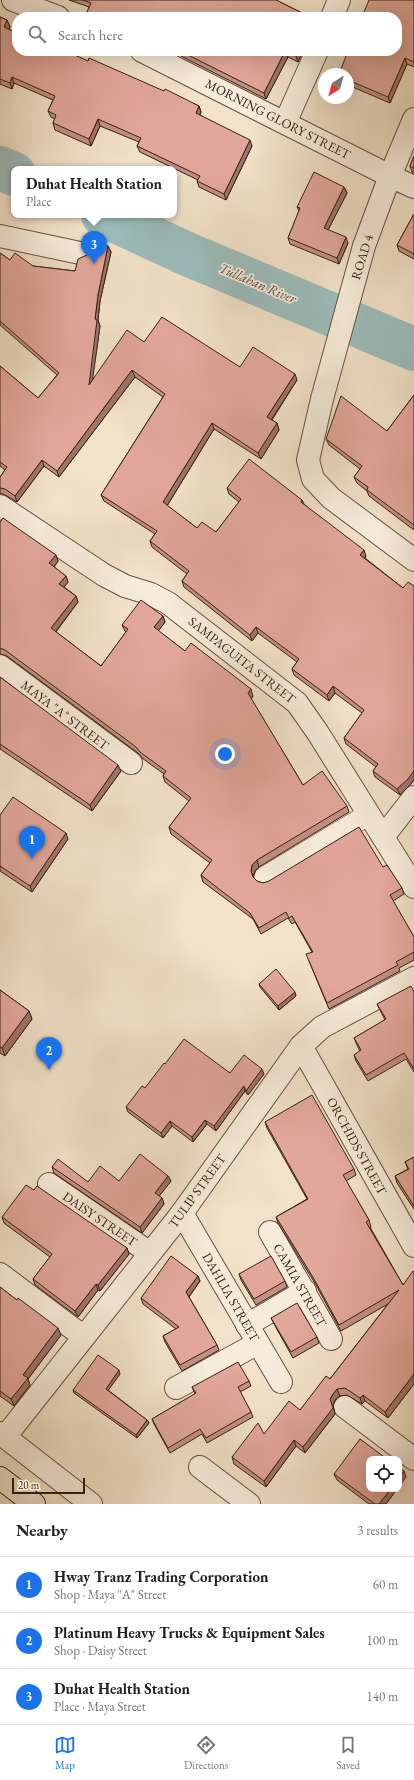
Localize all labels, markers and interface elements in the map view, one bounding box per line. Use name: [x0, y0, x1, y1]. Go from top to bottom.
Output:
search box: [12, 12, 402, 56]
icon: search: [26, 23, 48, 45]
text: Search here: [58, 25, 123, 44]
north arrow: [318, 68, 354, 104]
street label: MORNING GLORY STREET: [203, 75, 354, 163]
popup: [11, 166, 177, 218]
text: Duhat Health Station: [26, 174, 162, 193]
text: Place: [26, 193, 52, 210]
pin: 3: [81, 231, 107, 264]
street label: ROAD 4: [347, 232, 377, 282]
water label: Tullahan River: [217, 259, 300, 308]
street label: SAMPAGUITA STREET: [185, 613, 299, 707]
street label: MAYA "A" STREET: [18, 676, 113, 754]
your location: [215, 744, 235, 764]
pin: 1: [19, 826, 45, 859]
pin: 2: [36, 1037, 62, 1070]
street label: ORCHIDS STREET: [323, 1094, 391, 1198]
street label: TULIP STREET: [164, 1150, 230, 1231]
street label: DAISY STREET: [59, 1188, 141, 1250]
street label: CAMIA STREET: [269, 1240, 331, 1330]
street label: DAHLIA STREET: [199, 1249, 263, 1345]
map controls: [366, 1456, 402, 1492]
button: locate: [366, 1456, 402, 1492]
scale bar: [12, 1476, 85, 1495]
text: 20 m: [18, 1478, 39, 1492]
text: Nearby: [16, 1519, 68, 1541]
text: 3 results: [357, 1522, 398, 1539]
text: Hway Tranz Trading Corporation: [54, 1567, 268, 1586]
text: 1: [26, 1576, 32, 1593]
text: 60 m: [373, 1576, 398, 1593]
text: Shop · Maya "A" Street: [54, 1586, 166, 1603]
text: Platinum Heavy Trucks & Equipment Sales: [54, 1623, 325, 1642]
text: 2: [26, 1632, 32, 1649]
text: 100 m: [367, 1632, 398, 1649]
text: Shop · Daisy Street: [54, 1642, 147, 1659]
text: Duhat Health Station: [54, 1679, 190, 1698]
text: 3: [26, 1688, 32, 1705]
text: 140 m: [367, 1688, 398, 1705]
text: Place · Maya Street: [54, 1698, 146, 1715]
tab: Map: [54, 1734, 76, 1772]
tab: Directions: [184, 1734, 228, 1772]
tab: Saved: [336, 1734, 360, 1772]

